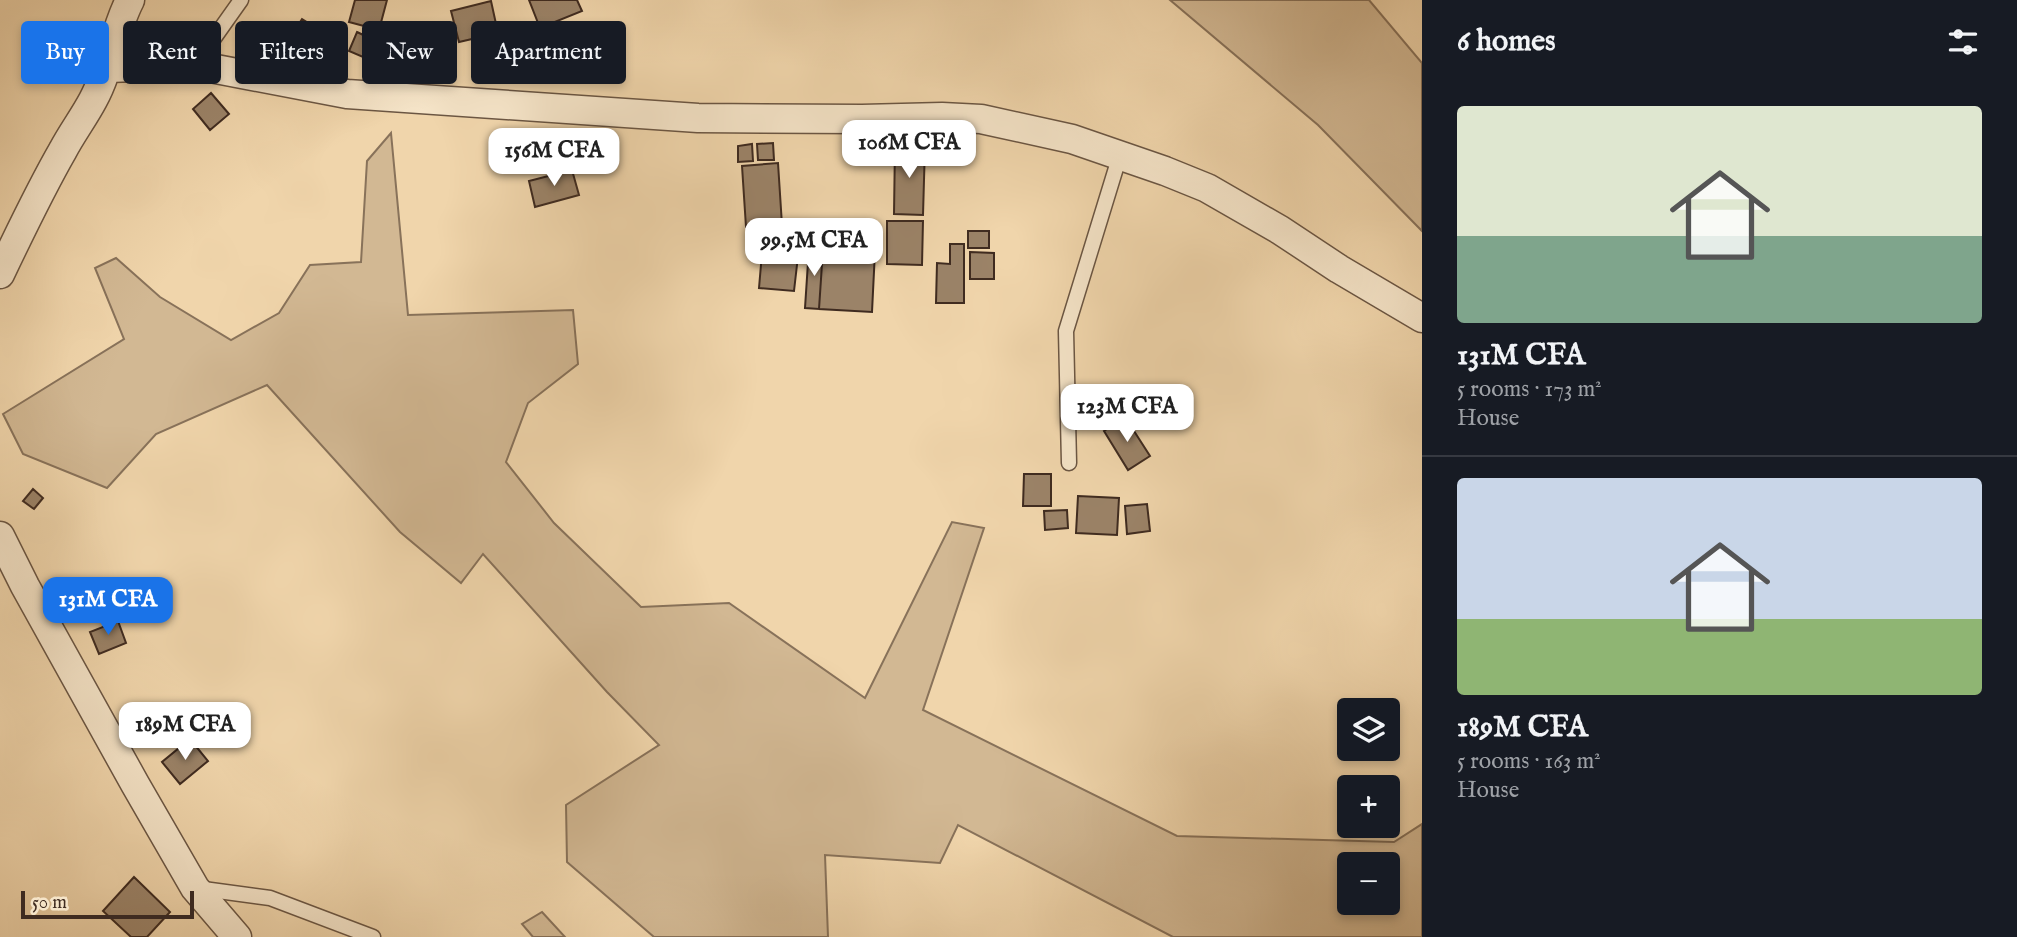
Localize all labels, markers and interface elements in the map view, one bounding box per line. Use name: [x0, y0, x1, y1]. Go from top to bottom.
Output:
chip: Buy: [21, 21, 109, 84]
chip: Rent: [123, 21, 221, 84]
chip: Filters: [235, 21, 348, 84]
chip: New: [362, 21, 457, 84]
chip: Apartment: [471, 21, 626, 84]
text: 6 homes: [1457, 23, 1556, 61]
icon: filters: [1944, 23, 1982, 61]
pin: 106M CFA: [837, 120, 981, 180]
pin: 156M CFA: [482, 128, 626, 188]
text: 106M CFA: [858, 128, 960, 157]
text: 156M CFA: [504, 136, 604, 165]
icon: home: [1657, 152, 1783, 278]
pin: 99.5M CFA: [734, 218, 894, 278]
text: 99.5M CFA: [761, 226, 867, 255]
text: 131M CFA: [1457, 337, 1585, 375]
text: 5 rooms · 173 m²: [1457, 375, 1602, 404]
pin: 123M CFA: [1055, 384, 1199, 444]
text: 123M CFA: [1077, 392, 1177, 421]
text: House: [1457, 404, 1519, 433]
icon: home: [1657, 524, 1783, 650]
pin: 131M CFA: [36, 578, 180, 637]
text: 131M CFA: [59, 585, 157, 614]
map controls: [1337, 698, 1400, 915]
button: layers: [1337, 698, 1400, 761]
pin: 189M CFA: [113, 702, 257, 762]
text: 189M CFA: [1457, 709, 1588, 747]
text: 189M CFA: [135, 710, 235, 739]
text: 5 rooms · 163 m²: [1457, 747, 1601, 776]
button: +: [1337, 775, 1400, 838]
text: House: [1457, 776, 1519, 805]
button: −: [1337, 852, 1400, 915]
scale bar: [21, 888, 194, 920]
text: 50 m: [32, 891, 67, 915]

